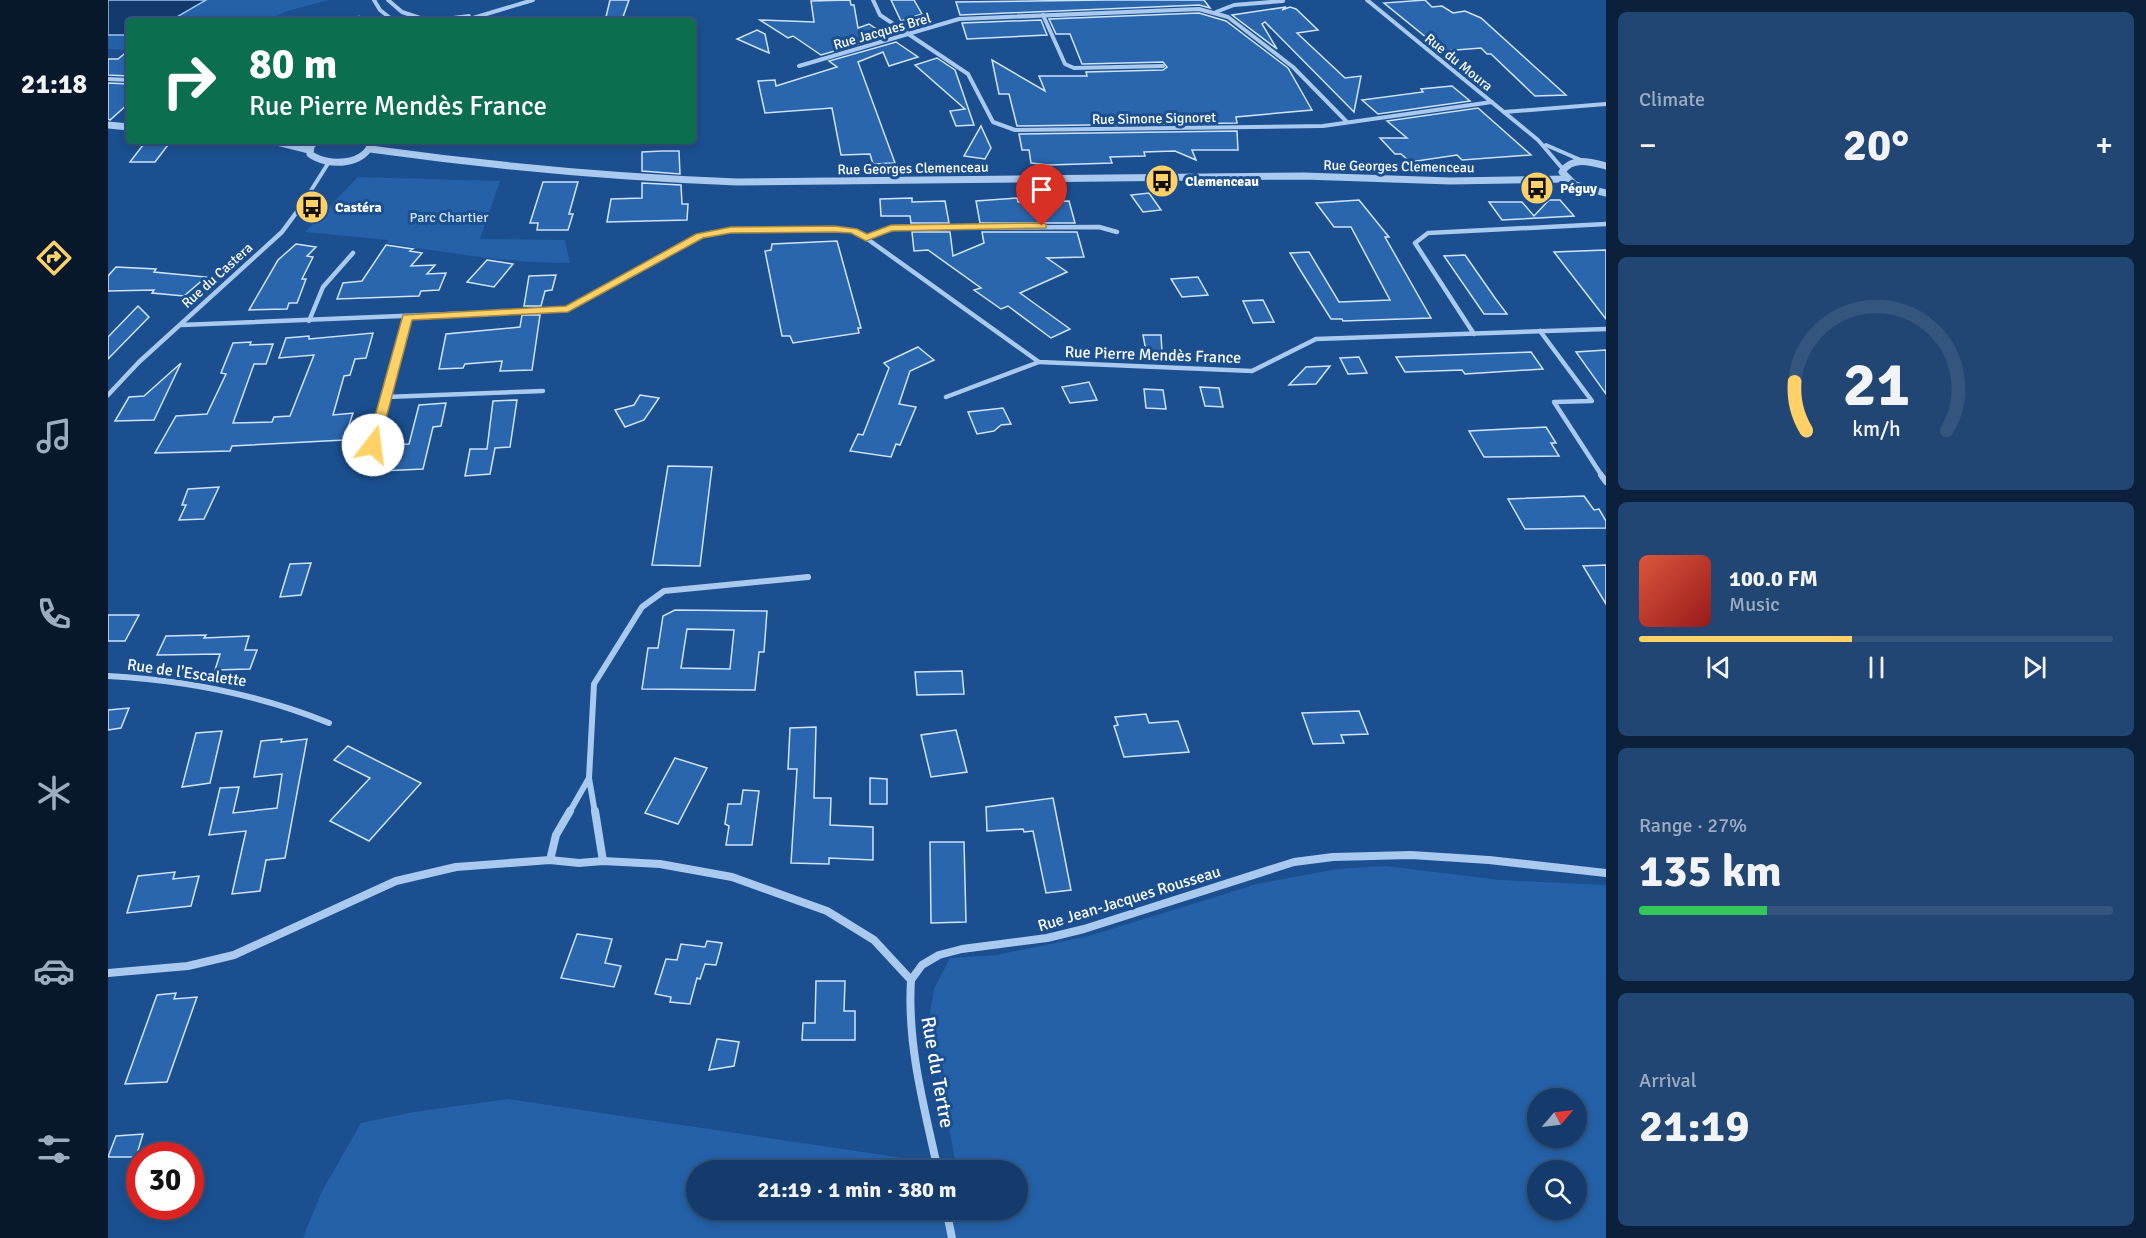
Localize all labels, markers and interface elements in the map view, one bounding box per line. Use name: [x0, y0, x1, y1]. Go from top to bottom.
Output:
street label: Rue Jacques Brel: [831, 9, 933, 54]
street label: Rue du Moura: [1421, 30, 1496, 95]
text: 80 m: [249, 39, 338, 90]
icon: right: [150, 42, 228, 120]
text: 21:18: [21, 68, 87, 101]
text: Climate: [1639, 87, 1705, 112]
text: Rue Pierre Mendès France: [249, 90, 547, 123]
street label: Rue Simone Signoret: [1092, 109, 1216, 128]
text: 20°: [1843, 118, 1909, 173]
text: −: [1639, 125, 1657, 166]
text: +: [2095, 125, 2113, 166]
street label: Rue Georges Clemenceau: [1323, 157, 1475, 176]
street label: Rue Georges Clemenceau: [837, 159, 989, 178]
bus stop icon: Clemenceau: [1144, 163, 1180, 199]
pin: [1016, 164, 1067, 226]
bus stop icon: Péguy: [1519, 170, 1555, 206]
icon: arrive: [1025, 173, 1058, 206]
place label: Clemenceau: [1185, 173, 1259, 190]
place label: Péguy: [1560, 180, 1597, 197]
bus stop icon: Castéra: [294, 189, 330, 225]
place label: Castéra: [335, 199, 382, 216]
park label: Parc Chartier: [410, 209, 489, 226]
icon: directions: [33, 237, 75, 279]
street label: Rue du Castera: [178, 239, 256, 312]
street label: Rue Pierre Mendès France: [1064, 342, 1242, 368]
text: 21: [1842, 346, 1910, 423]
position arrow: [341, 413, 405, 477]
icon: music: [33, 415, 75, 457]
text: km/h: [1852, 416, 1900, 442]
text: 100.0 FM: [1729, 565, 1818, 592]
text: Music: [1729, 592, 1780, 617]
icon: phone: [33, 593, 75, 635]
icon: previous: [1702, 651, 1735, 684]
icon: pause: [1860, 651, 1893, 684]
icon: next: [2018, 651, 2051, 684]
street label: Rue de l'Escalette: [126, 655, 248, 691]
icon: climate: [33, 772, 75, 814]
text: Range · 27%: [1639, 813, 1747, 838]
text: 135 km: [1639, 844, 1782, 899]
street label: Rue Jean-Jacques Rousseau: [1035, 862, 1223, 936]
icon: car: [33, 950, 75, 992]
street label: Rue du Tertre: [915, 1014, 960, 1130]
text: Arrival: [1639, 1068, 1697, 1093]
north arrow: [1527, 1088, 1587, 1148]
map controls: [1527, 1088, 1587, 1220]
text: 21:19: [1639, 1099, 1749, 1154]
icon: filters: [33, 1128, 75, 1170]
speed limit sign: 30: [126, 1142, 204, 1220]
button: search: [1527, 1160, 1587, 1220]
text: 21:19 · 1 min · 380 m: [757, 1176, 957, 1203]

